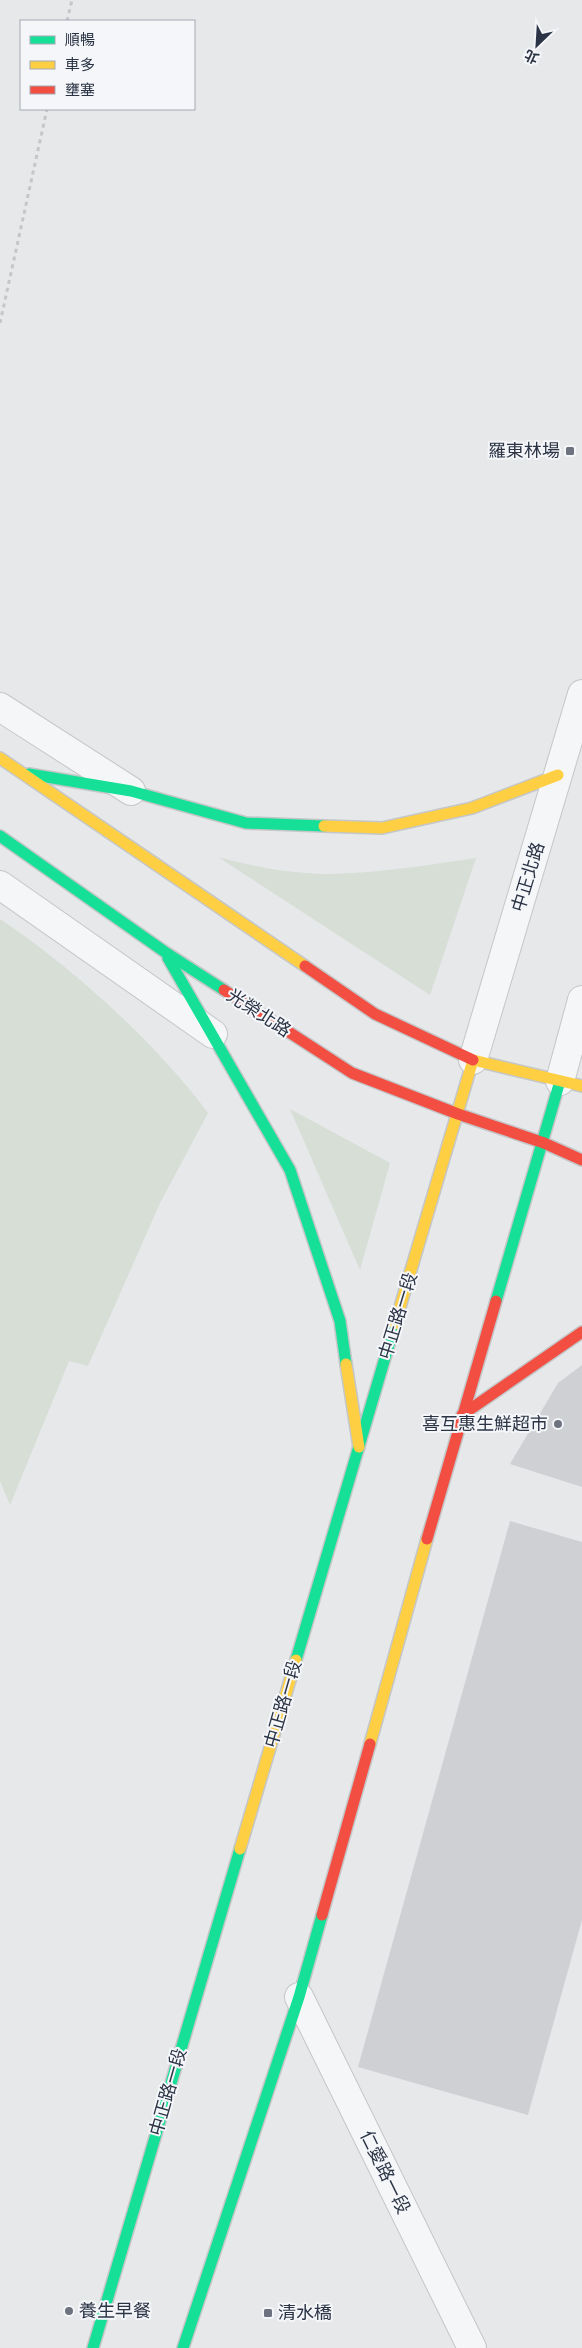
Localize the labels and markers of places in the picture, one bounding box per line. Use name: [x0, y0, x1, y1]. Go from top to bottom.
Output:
place label: 羅東林場: [488, 438, 560, 462]
marker: 羅東林場: [564, 445, 576, 457]
place label: 喜互惠生鮮超市: [422, 1411, 548, 1435]
marker: 喜互惠生鮮超市: [552, 1418, 564, 1430]
place label: 養生早餐: [79, 2298, 151, 2322]
place label: 清水橋: [278, 2300, 332, 2324]
marker: 養生早餐: [63, 2305, 75, 2317]
marker: 清水橋: [262, 2307, 274, 2319]

